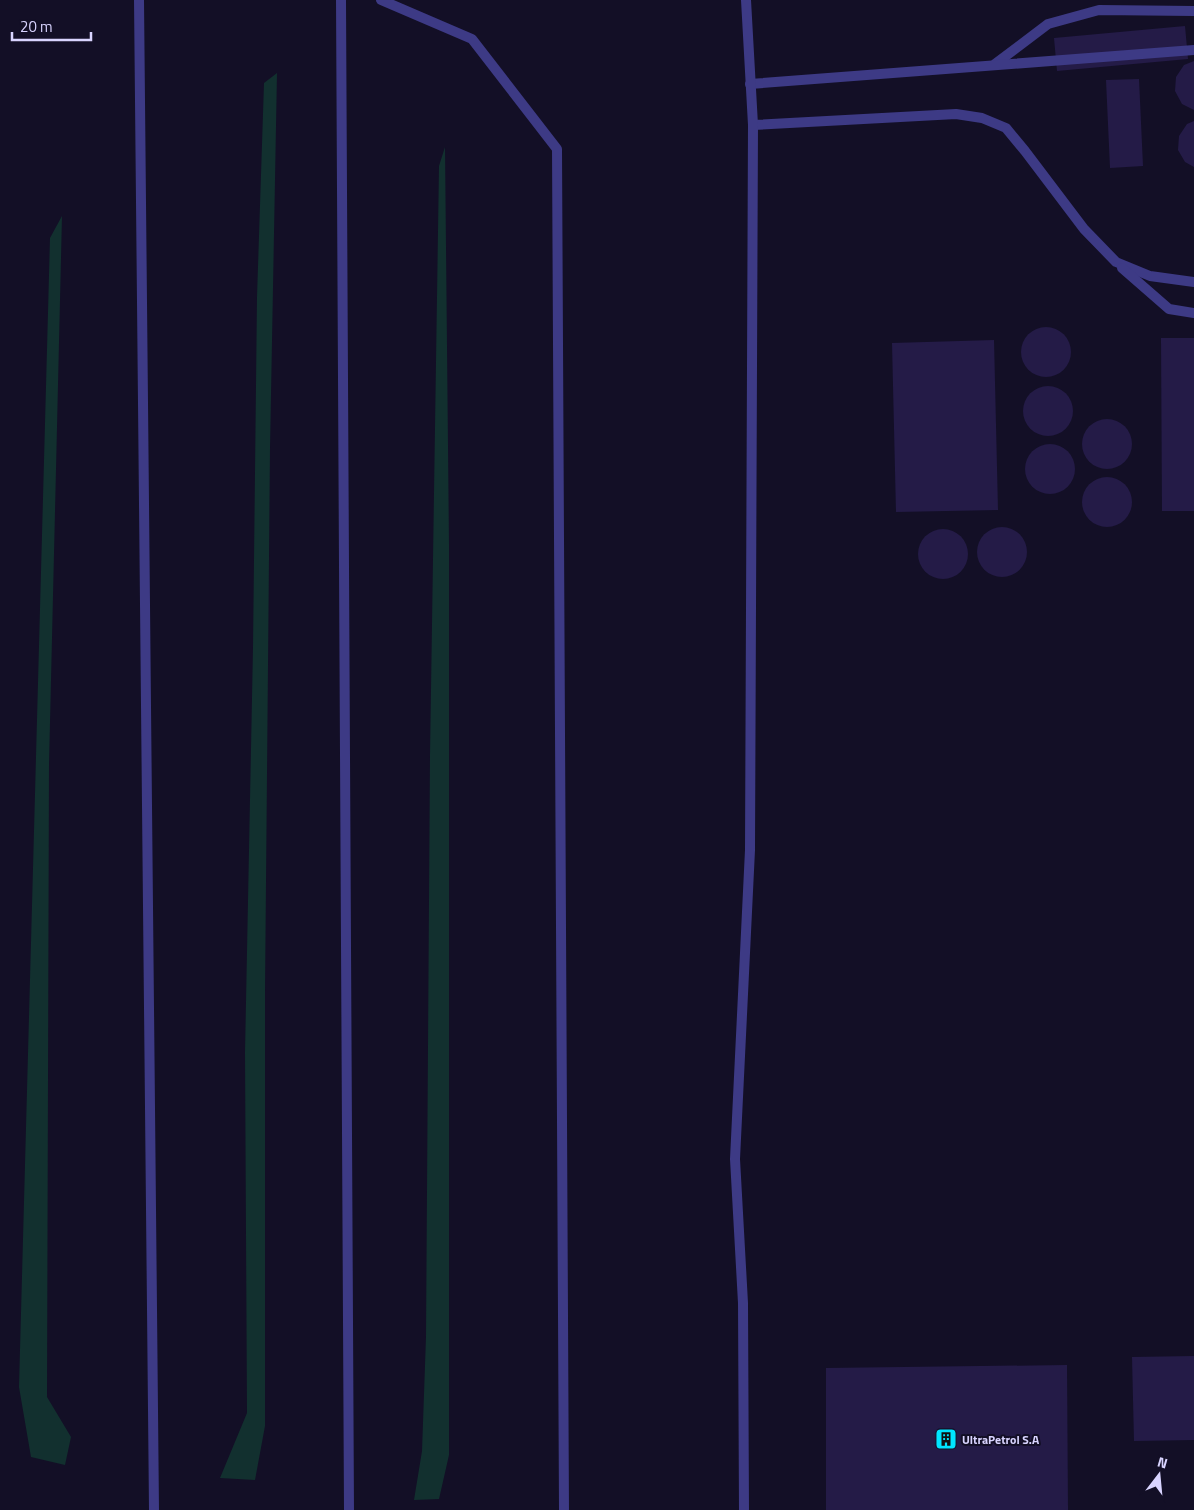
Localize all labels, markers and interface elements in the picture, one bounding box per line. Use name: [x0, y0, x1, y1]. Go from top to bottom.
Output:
scale bar: [12, 10, 91, 42]
text: 20 m: [20, 15, 53, 38]
building icon: UltraPetrol S.A: [934, 1427, 958, 1451]
place label: UltraPetrol S.A: [962, 1430, 1040, 1449]
north arrow: [1134, 1450, 1184, 1500]
text: N: [1155, 1451, 1170, 1473]

